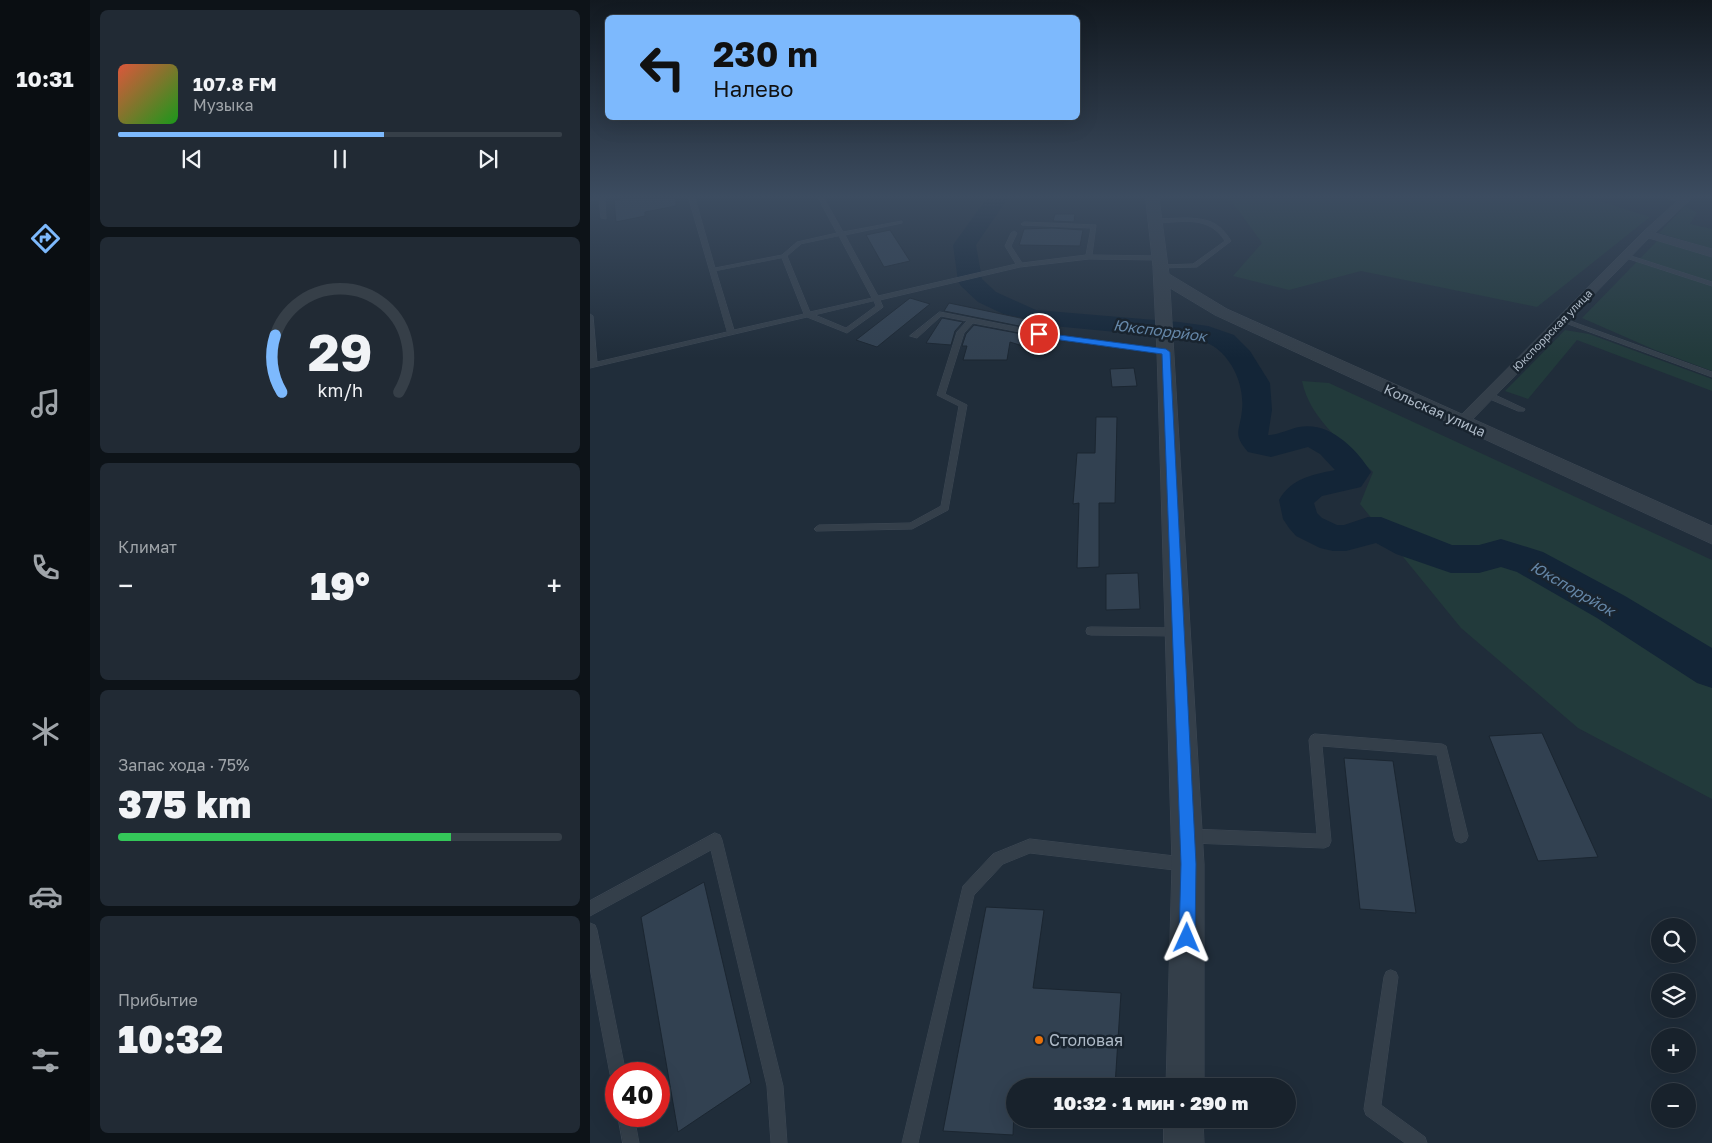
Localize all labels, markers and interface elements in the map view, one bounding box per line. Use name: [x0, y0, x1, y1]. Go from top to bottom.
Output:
text: 230 m: [713, 33, 818, 75]
icon: left: [630, 35, 695, 100]
text: 10:31: [16, 65, 74, 92]
text: 107.8 FM: [193, 72, 277, 95]
text: Налево: [713, 75, 793, 102]
text: Музыка: [193, 95, 254, 115]
icon: previous: [178, 145, 206, 173]
icon: pause: [326, 145, 354, 173]
icon: next: [474, 145, 502, 173]
icon: directions: [28, 221, 63, 256]
street label: Юкспоррская улица: [1509, 286, 1595, 374]
pin: [1018, 313, 1060, 355]
water label: Юкспоррйок: [1112, 315, 1210, 345]
text: 29: [308, 320, 372, 382]
icon: arrive: [1025, 320, 1053, 348]
text: km/h: [317, 379, 363, 401]
street label: Кольская улица: [1382, 380, 1488, 440]
icon: music: [28, 386, 63, 421]
text: Климат: [118, 537, 177, 557]
icon: phone: [28, 550, 63, 585]
water label: Юкспоррйок: [1528, 557, 1620, 620]
text: 19°: [310, 563, 370, 608]
text: −: [118, 569, 133, 602]
text: +: [547, 569, 562, 602]
icon: climate: [28, 714, 63, 749]
text: Запас хода · 75%: [118, 755, 249, 775]
text: 375 km: [118, 781, 251, 826]
icon: car: [28, 879, 63, 914]
position arrow: [1160, 911, 1212, 963]
map controls: [1651, 918, 1696, 1128]
button: search: [1651, 918, 1696, 963]
button: layers: [1651, 973, 1696, 1018]
text: Прибытие: [118, 990, 198, 1010]
text: 10:32: [118, 1016, 223, 1061]
button: +: [1651, 1028, 1696, 1073]
place label: Столовая: [1049, 1030, 1123, 1050]
marker: Столовая: [1033, 1034, 1045, 1046]
icon: filters: [28, 1043, 63, 1078]
speed limit sign: 40: [605, 1062, 670, 1127]
button: −: [1651, 1083, 1696, 1128]
text: 10:32 · 1 мин · 290 m: [1054, 1091, 1248, 1114]

